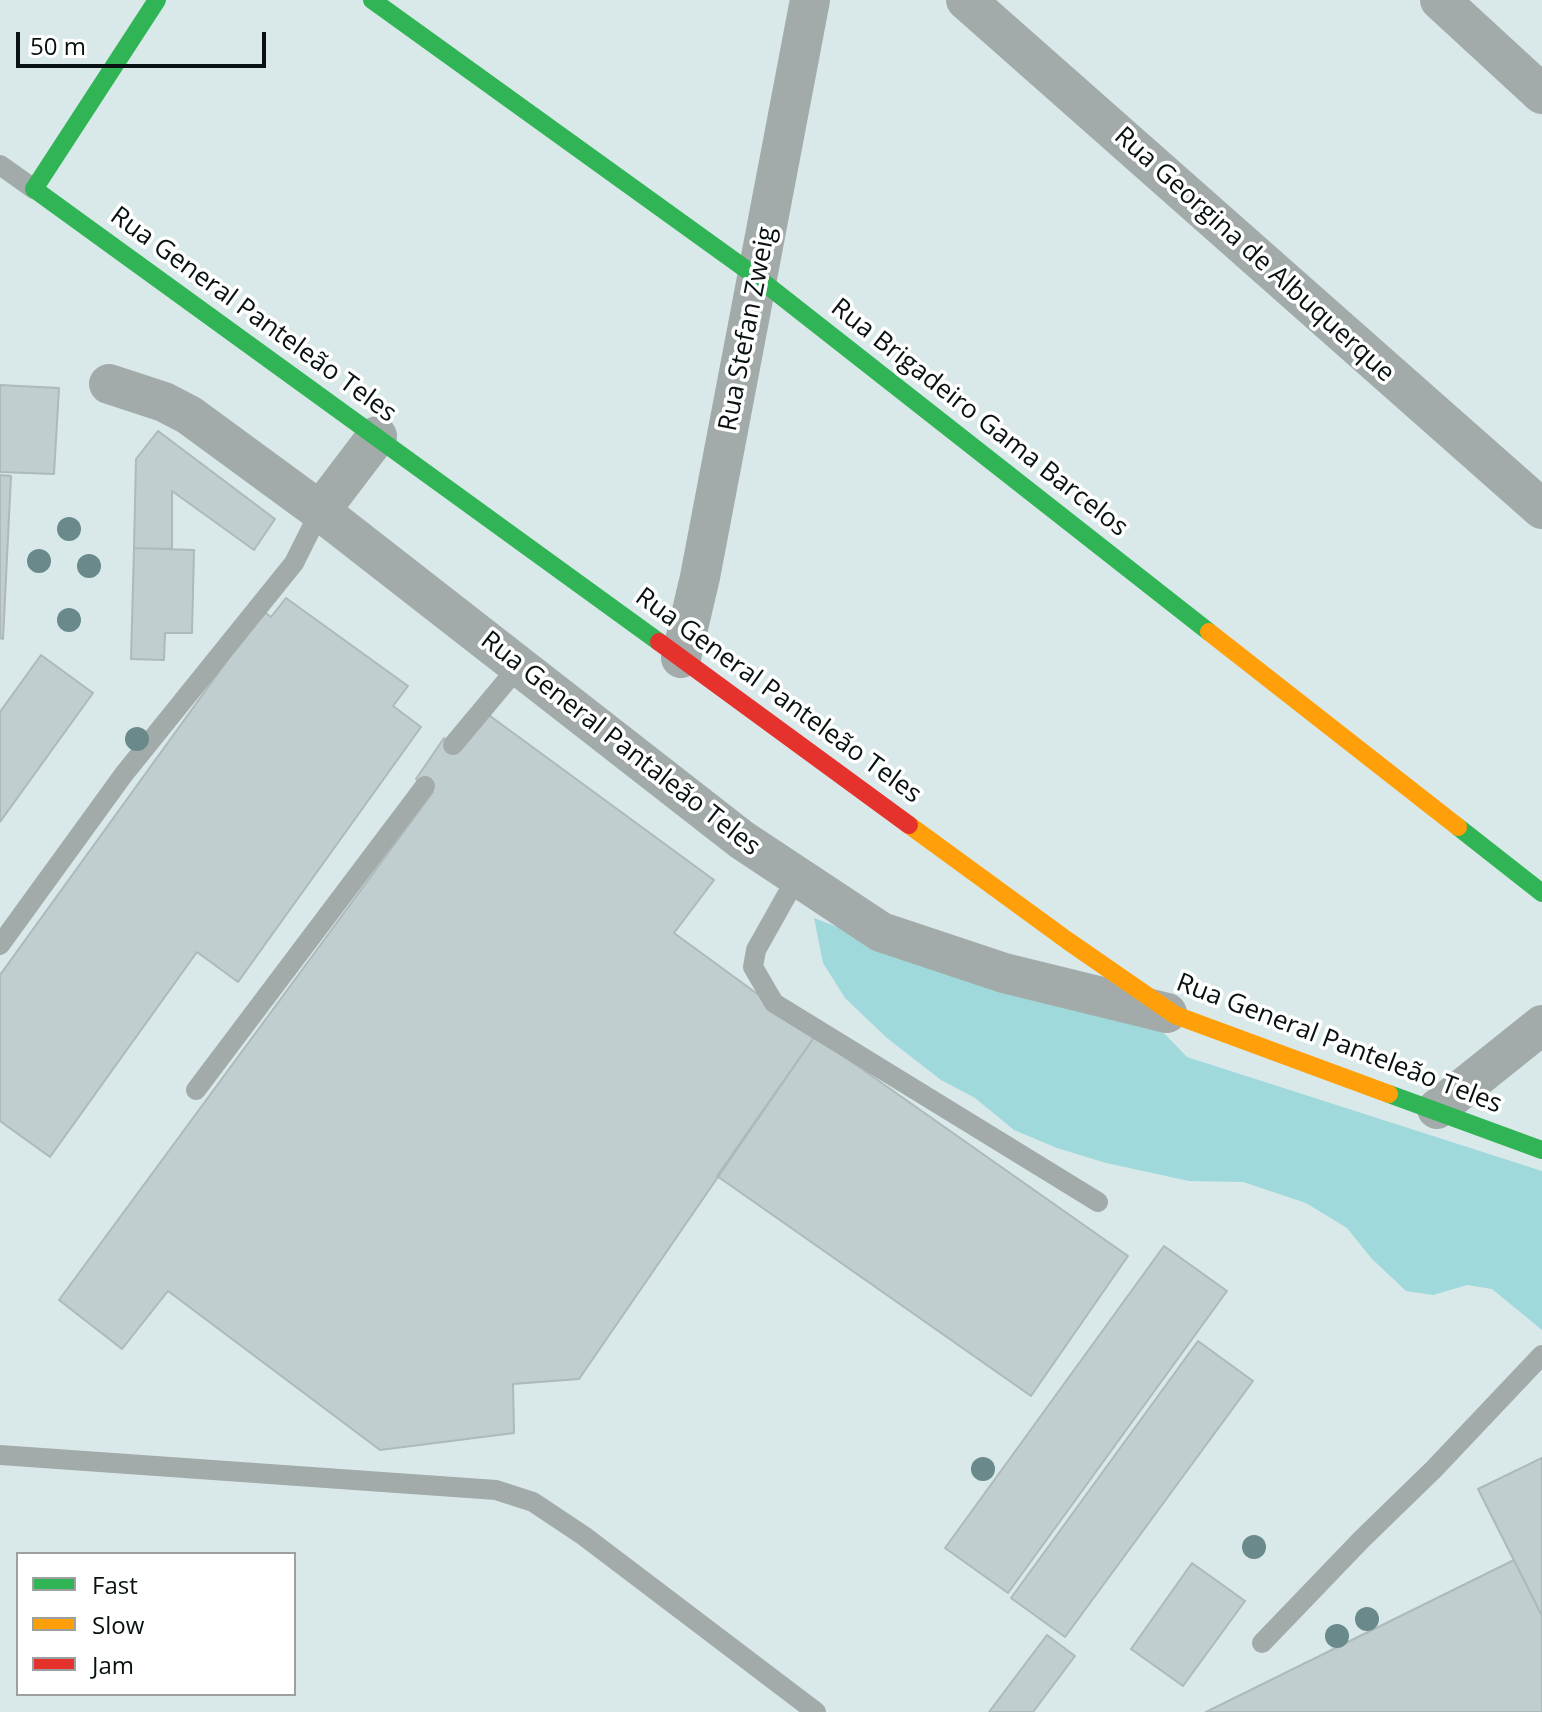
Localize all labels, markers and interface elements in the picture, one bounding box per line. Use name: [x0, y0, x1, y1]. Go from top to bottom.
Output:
scale bar: [20, 16, 270, 66]
text: 50 m: [30, 29, 86, 62]
street label: Rua Georgina de Albuquerque: [1107, 121, 1401, 389]
street label: Rua General Panteleão Teles: [104, 201, 402, 429]
street label: Rua Stefan Zweig: [713, 224, 783, 434]
street label: Rua Brigadeiro Gama Barcelos: [824, 292, 1134, 544]
street label: Rua General Panteleão Teles: [629, 582, 927, 810]
street label: Rua General Pantaleão Teles: [474, 625, 766, 863]
street label: Rua General Panteleão Teles: [1172, 967, 1506, 1121]
legend: [16, 1552, 296, 1696]
text: Fast: [92, 1568, 138, 1601]
text: Slow: [92, 1608, 144, 1641]
text: Jam: [92, 1648, 134, 1681]

